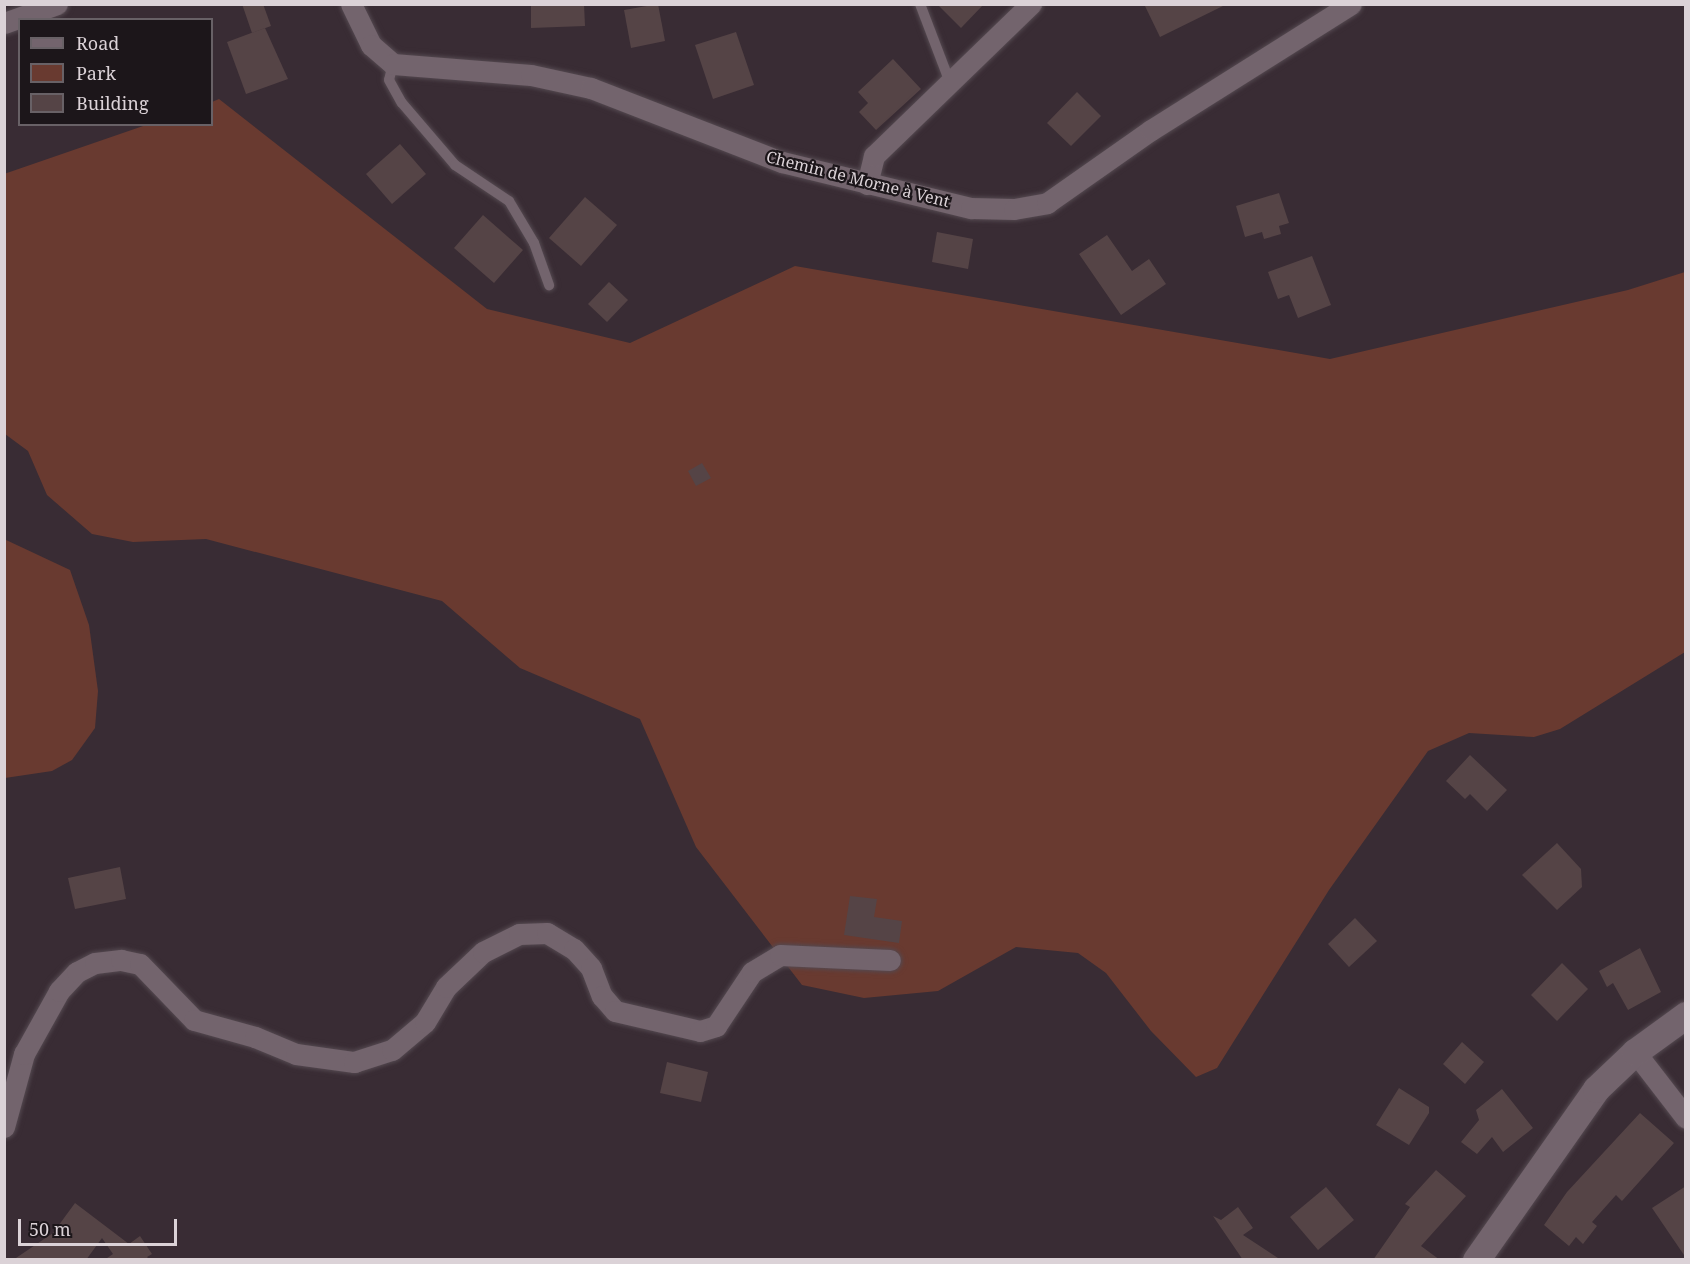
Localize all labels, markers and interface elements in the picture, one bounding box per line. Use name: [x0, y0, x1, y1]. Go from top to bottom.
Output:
legend: [18, 18, 213, 126]
text: Road: [76, 31, 119, 55]
text: Park: [76, 61, 116, 85]
text: Building: [76, 91, 149, 115]
street label: Chemin de Morne à Vent: [764, 147, 952, 211]
scale bar: [21, 1207, 180, 1245]
text: 50 m: [29, 1217, 71, 1241]

